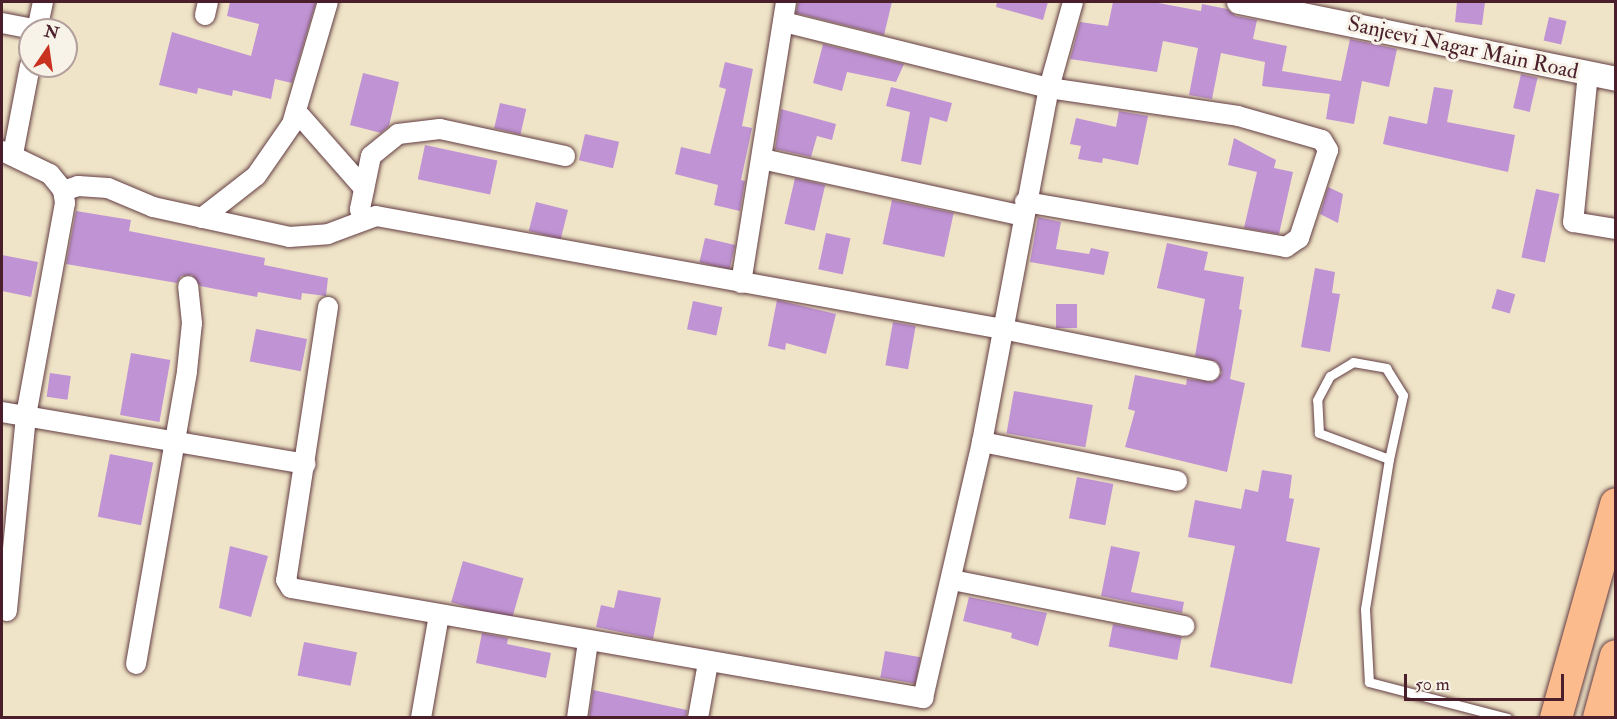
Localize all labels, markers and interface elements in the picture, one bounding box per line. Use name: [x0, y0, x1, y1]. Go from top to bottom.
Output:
street label: Sanjeevi Nagar Main Road: [1345, 11, 1581, 85]
north arrow: [18, 18, 78, 78]
text: N: [42, 21, 61, 44]
scale bar: [1407, 662, 1568, 700]
text: 50 m: [1415, 673, 1450, 696]

